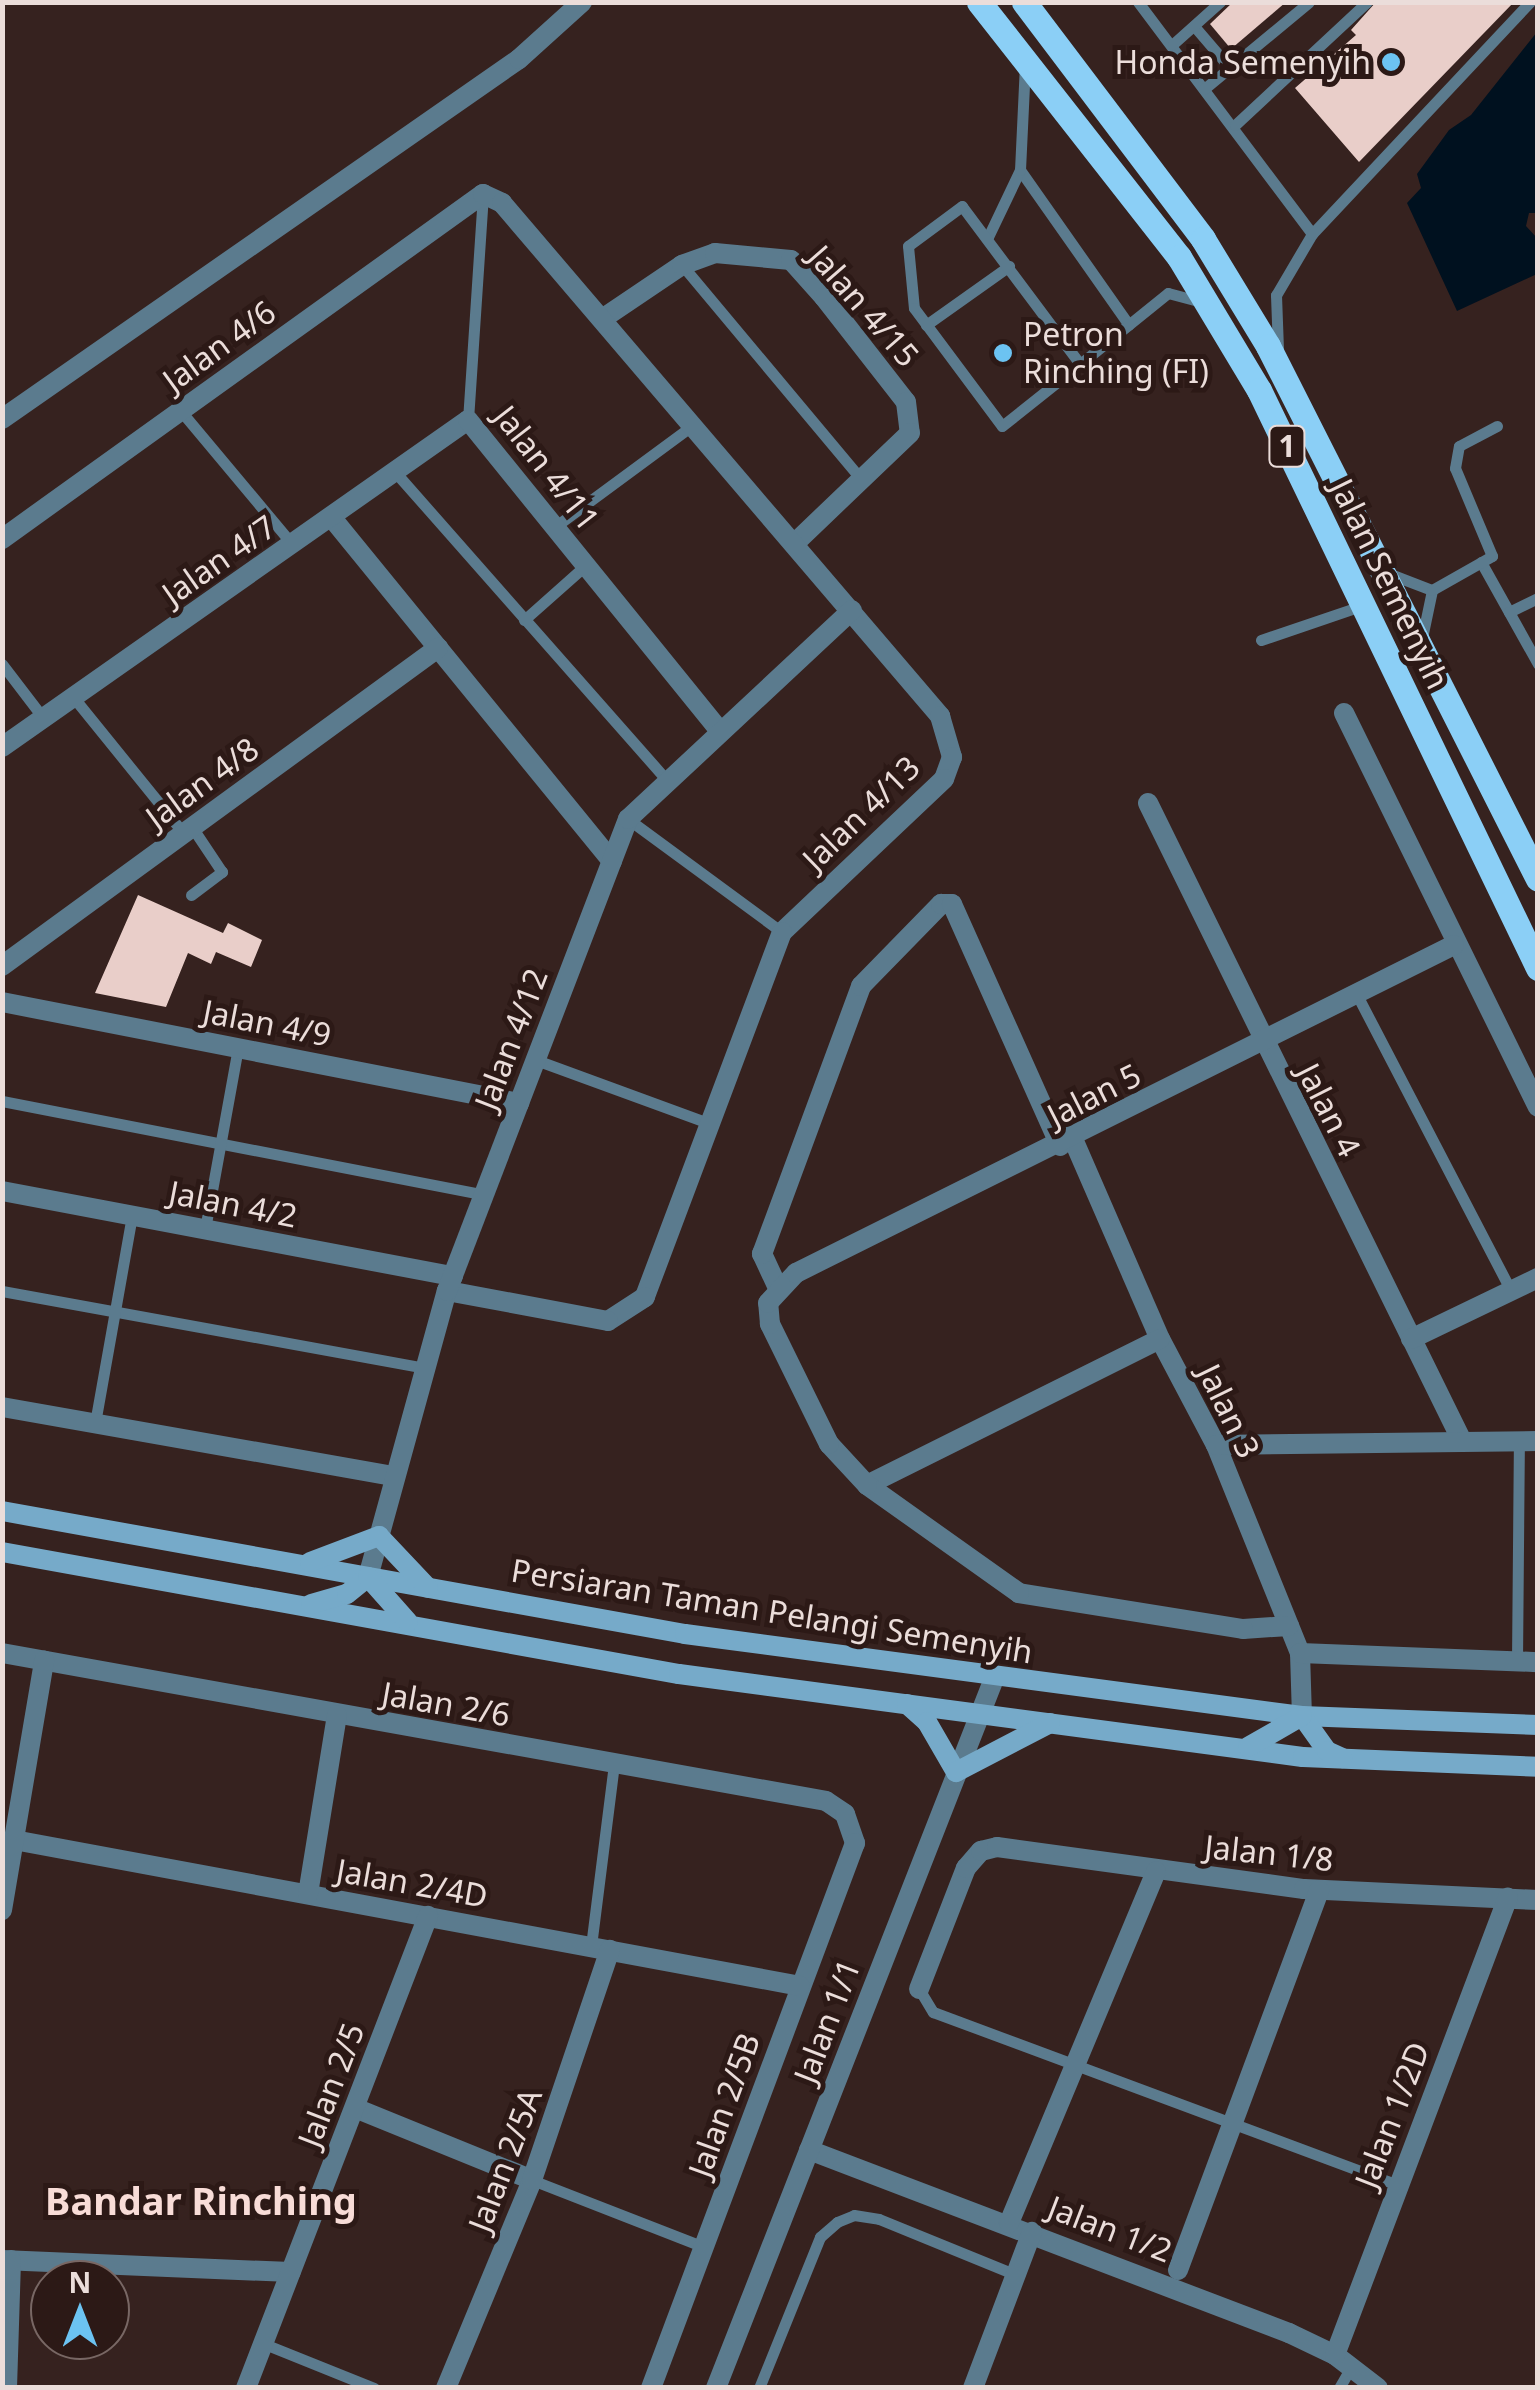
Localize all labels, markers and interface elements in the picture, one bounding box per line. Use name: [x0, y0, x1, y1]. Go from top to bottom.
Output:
place label: Honda Semenyih: [1114, 43, 1371, 81]
marker: Honda Semenyih: [1380, 51, 1402, 73]
street label: Jalan 4/15: [801, 238, 927, 374]
street label: Jalan 4/6: [155, 292, 283, 400]
place label: Petron Rinching (FI): [1023, 316, 1209, 391]
marker: Petron Rinching (FI): [992, 342, 1014, 364]
street label: Jalan 4/11: [486, 398, 608, 538]
road number: 1: [1267, 421, 1307, 471]
street label: Jalan Semenyih: [1323, 473, 1457, 695]
street label: Jalan 4/7: [155, 507, 283, 613]
street label: Jalan 4/8: [138, 729, 266, 837]
street label: Jalan 4/13: [795, 748, 927, 878]
street label: Jalan 4/12: [467, 963, 555, 1115]
street label: Jalan 4/9: [200, 992, 334, 1054]
street label: Jalan 5: [1041, 1055, 1147, 1135]
street label: Jalan 4: [1289, 1057, 1369, 1163]
street label: Jalan 4/2: [166, 1173, 300, 1235]
street label: Jalan 3: [1190, 1358, 1268, 1464]
street label: Persiaran Taman Pelangi Semenyih: [509, 1551, 1035, 1671]
street label: Jalan 2/6: [379, 1674, 513, 1734]
street label: Jalan 1/8: [1203, 1827, 1335, 1879]
street label: Jalan 2/4D: [333, 1851, 491, 1915]
street label: Jalan 1/1: [786, 1954, 868, 2088]
street label: Jalan 2/5: [290, 2018, 372, 2152]
street label: Jalan 2/5B: [680, 2028, 768, 2182]
street label: Jalan 1/2D: [1347, 2037, 1437, 2193]
street label: Jalan 2/5A: [460, 2083, 550, 2237]
district label: Bandar Rinching: [45, 2178, 357, 2224]
street label: Jalan 1/2: [1043, 2188, 1177, 2270]
north arrow: [30, 2260, 130, 2360]
text: N: [69, 2263, 91, 2301]

